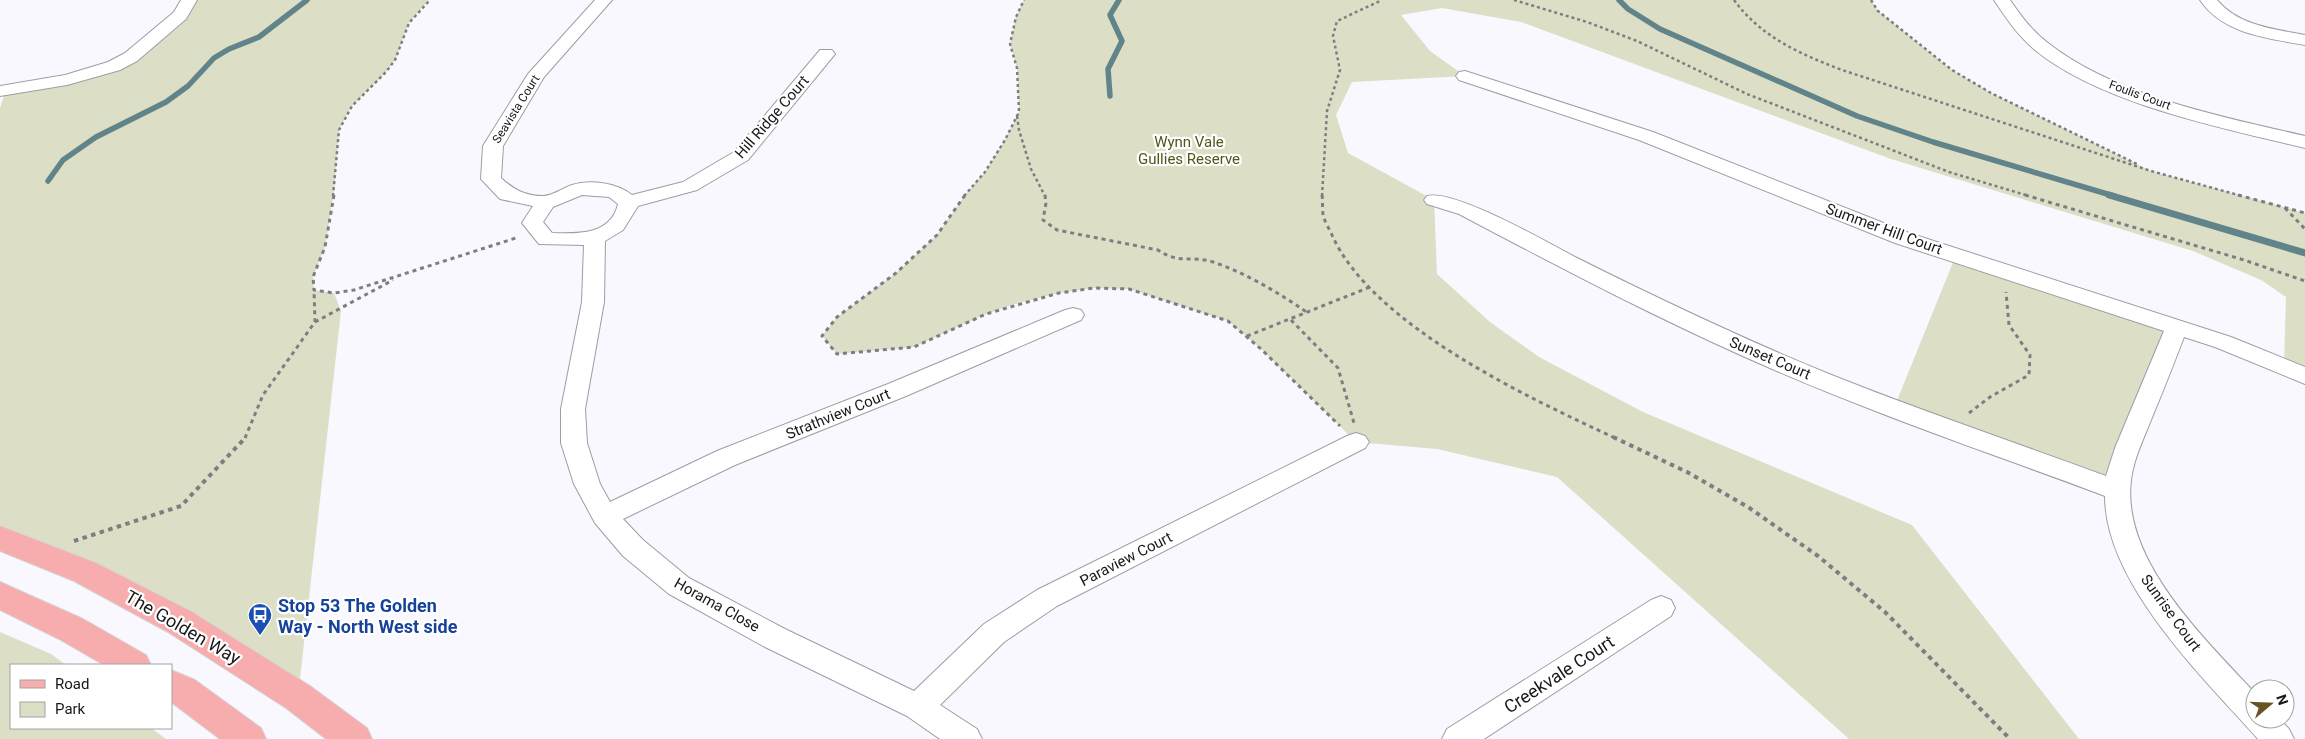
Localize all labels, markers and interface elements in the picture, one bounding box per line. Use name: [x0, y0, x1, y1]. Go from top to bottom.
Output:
street label: Seavista Court: [489, 72, 543, 146]
street label: Hill Ridge Court: [731, 72, 813, 162]
street label: Foulis Court: [2107, 77, 2173, 113]
park label: Wynn Vale Gullies Reserve: [1138, 133, 1240, 168]
street label: Summer Hill Court: [1823, 200, 1945, 258]
street label: Sunset Court: [1727, 333, 1814, 383]
street label: Strathview Court: [783, 385, 893, 443]
street label: Paraview Court: [1077, 528, 1175, 590]
street label: Sunrise Court: [2137, 571, 2205, 655]
street label: Horama Close: [671, 574, 763, 636]
street label: The Golden Way: [122, 586, 245, 669]
place label: Stop 53 The Golden Way - North West side: [278, 595, 458, 637]
bus stop icon: Stop 53 The Golden Way - North West side: [247, 602, 273, 636]
street label: Creekvale Court: [1500, 631, 1618, 717]
legend: [10, 664, 172, 729]
text: Road: [55, 675, 89, 693]
north arrow: [2245, 679, 2295, 729]
text: N: [2273, 692, 2291, 707]
text: Park: [55, 700, 86, 718]

